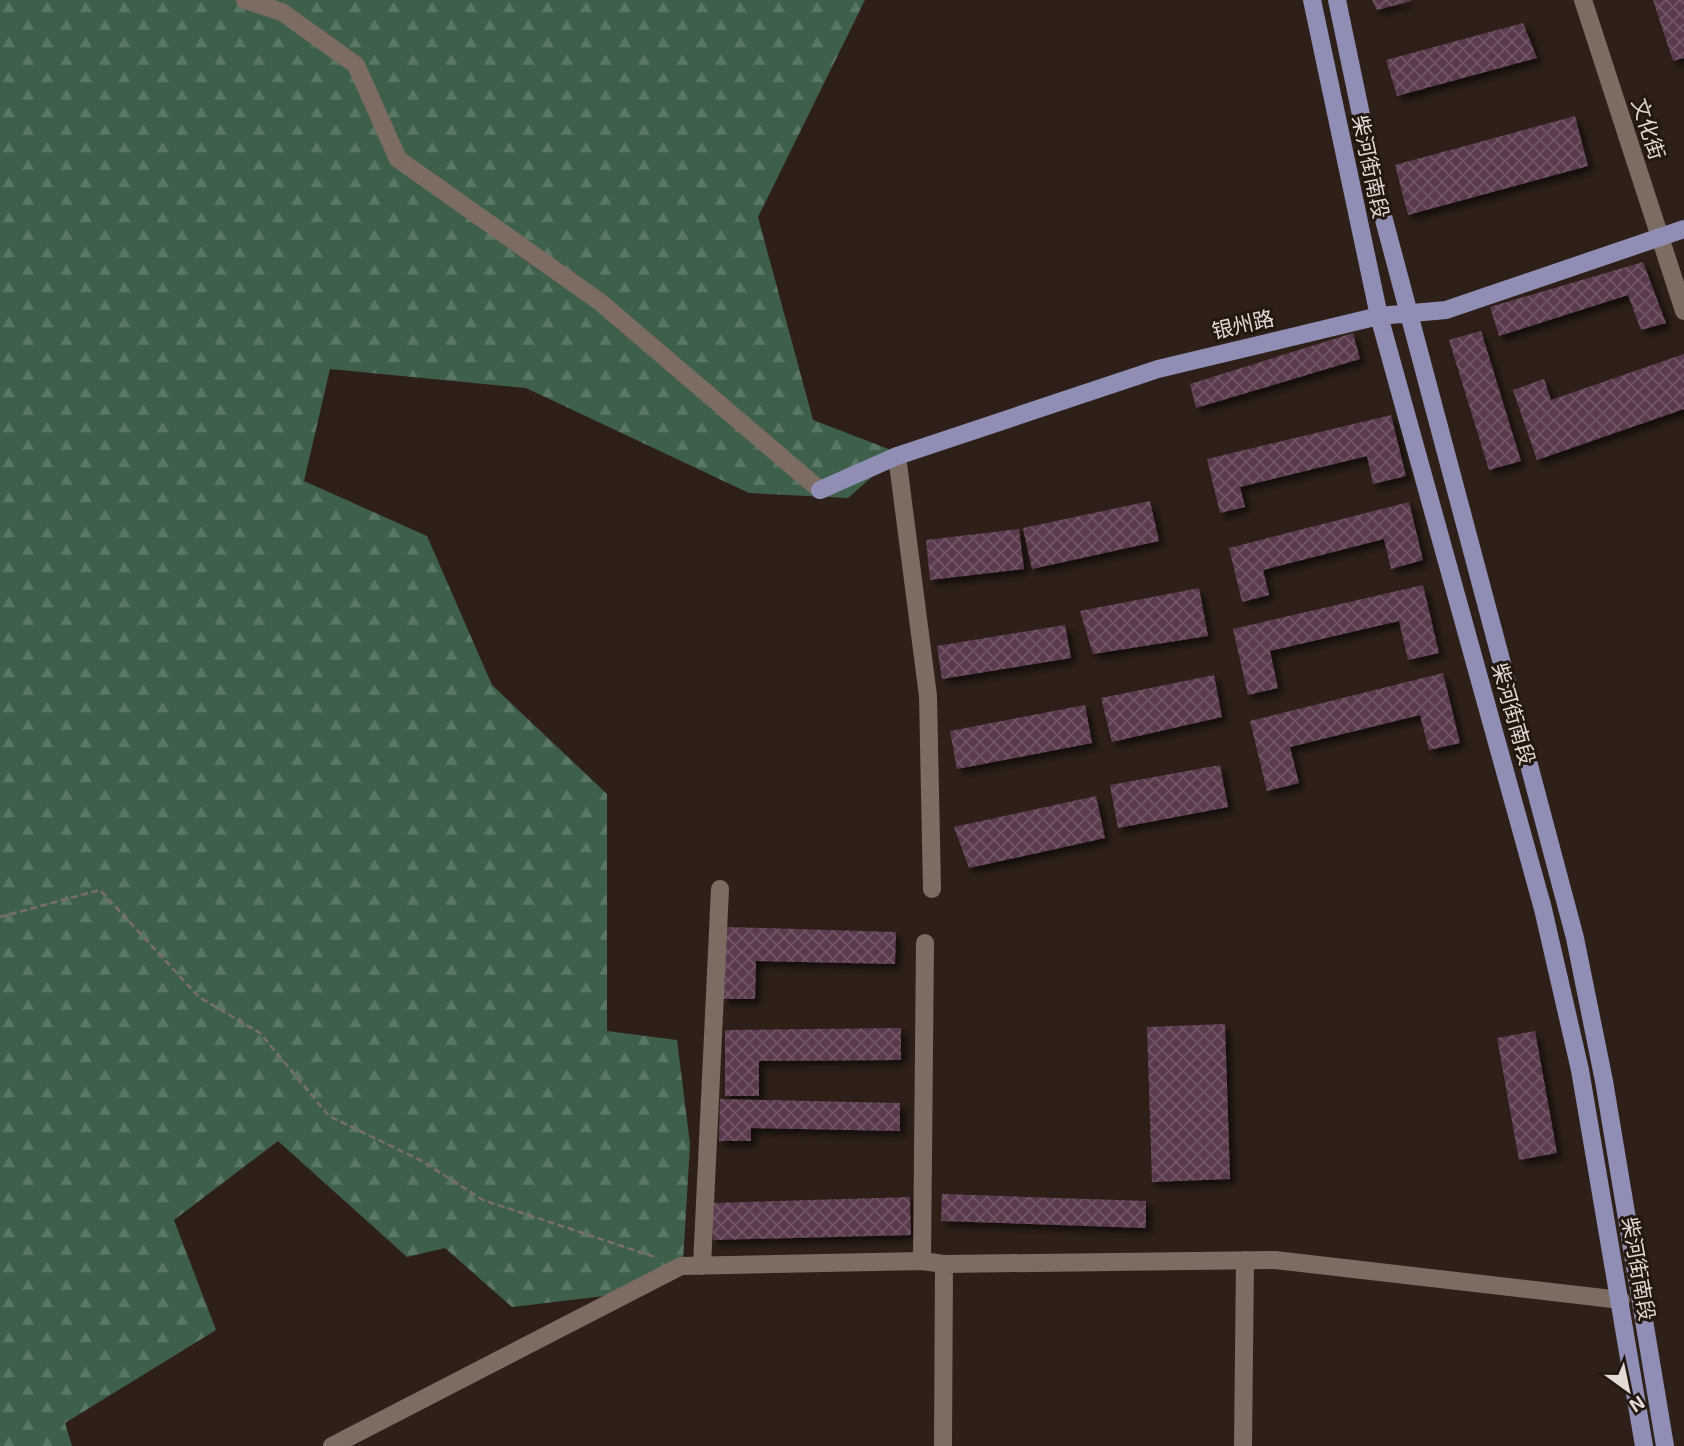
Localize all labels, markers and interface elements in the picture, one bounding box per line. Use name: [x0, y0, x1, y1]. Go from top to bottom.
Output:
street label: 文化街: [1628, 95, 1671, 162]
street label: 柴河街南段: [1348, 113, 1395, 221]
street label: 银州路: [1209, 304, 1276, 343]
street label: 柴河街南段: [1488, 660, 1541, 767]
street label: 柴河街南段: [1618, 1215, 1661, 1323]
north arrow: [1593, 1355, 1663, 1425]
text: N: [1626, 1391, 1650, 1418]

